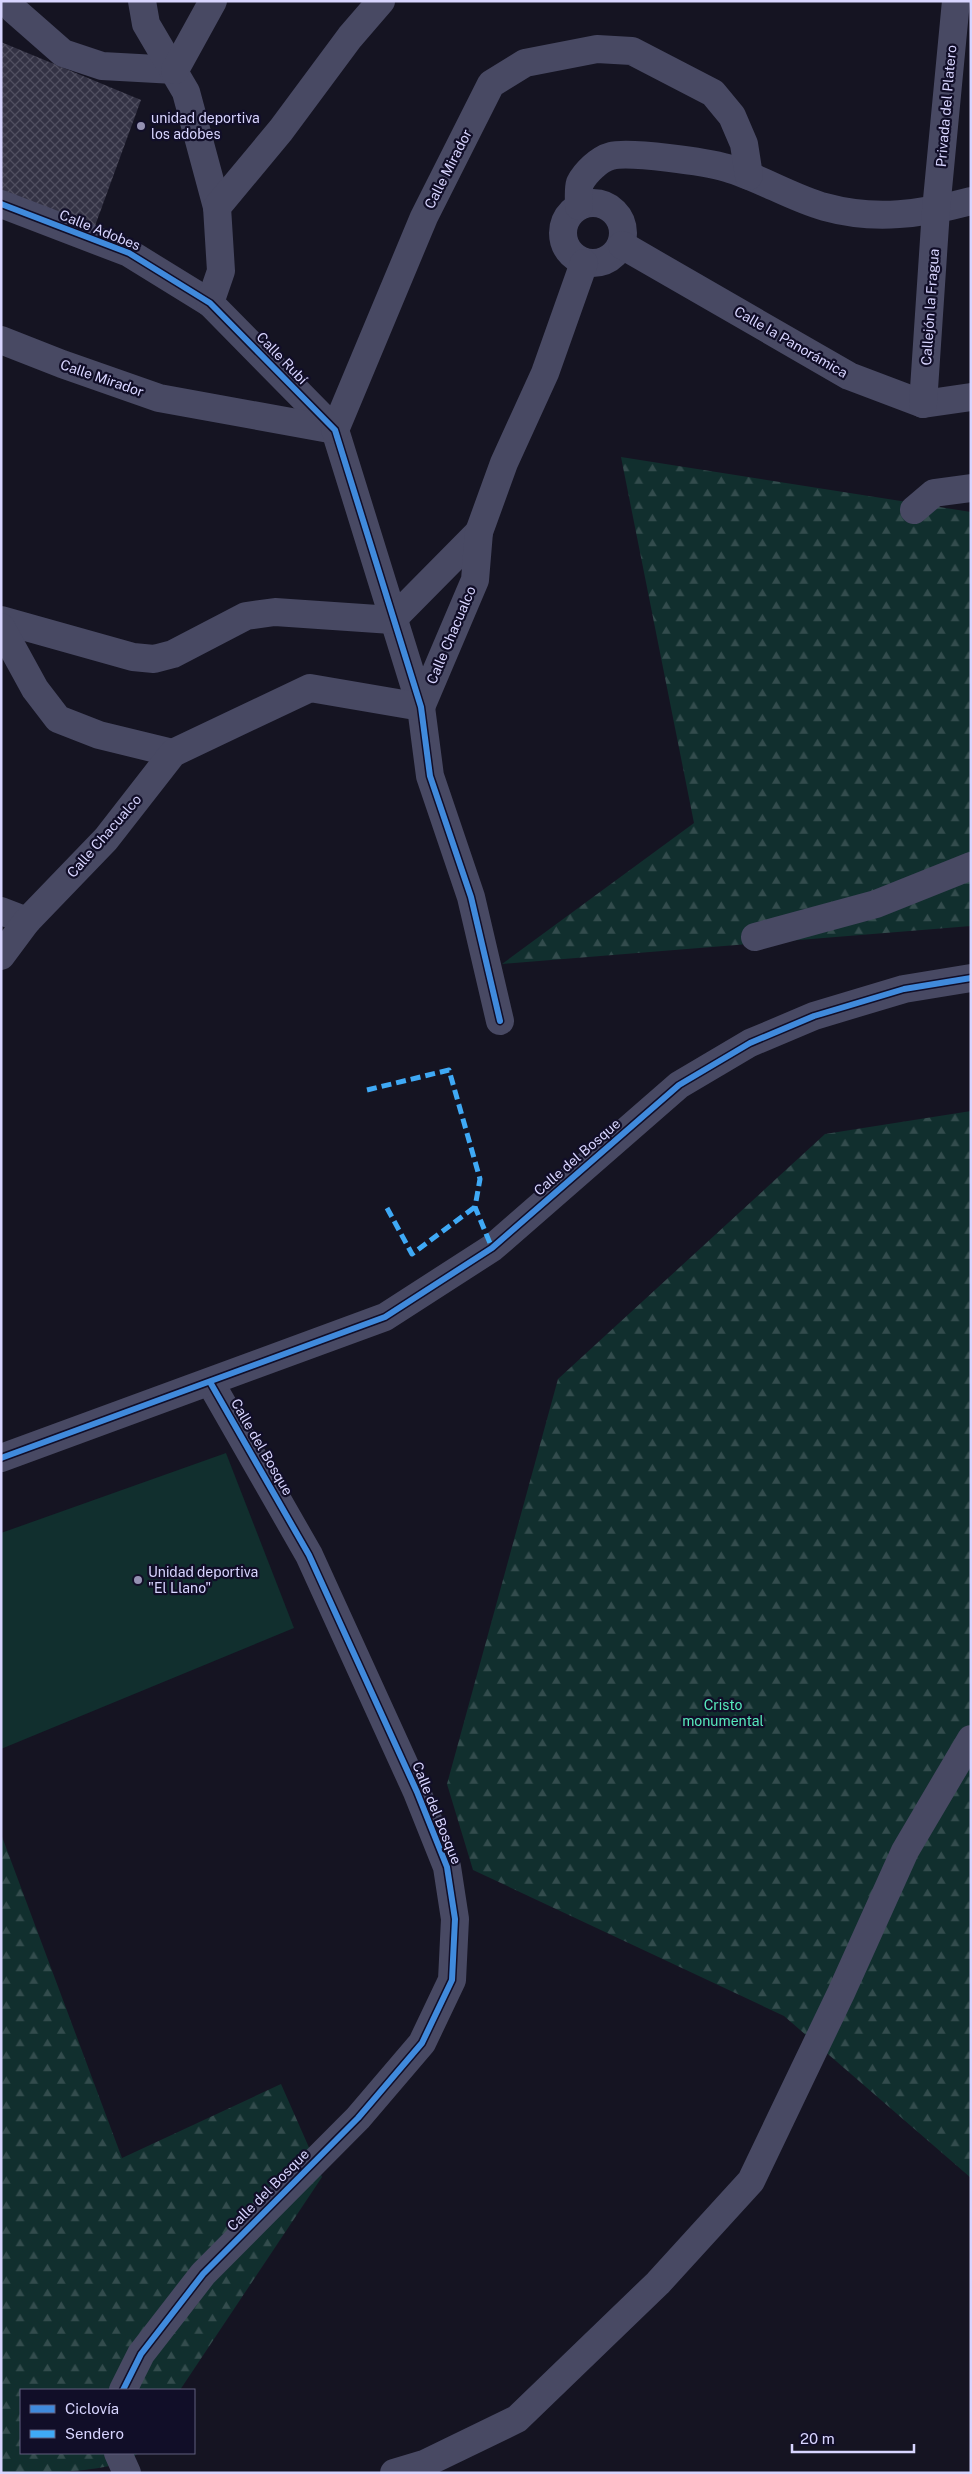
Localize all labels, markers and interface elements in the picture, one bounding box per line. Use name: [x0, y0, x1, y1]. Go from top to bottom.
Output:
street label: Privada del Platero: [933, 44, 959, 168]
place label: unidad deportiva los adobes: [151, 110, 260, 142]
marker: unidad deportiva los adobes: [135, 120, 147, 132]
street label: Calle Mirador: [421, 127, 475, 211]
street label: Calle Adobes: [57, 207, 143, 253]
street label: Callejón la Fragua: [918, 248, 942, 366]
street label: Calle la Panorámica: [732, 303, 850, 381]
street label: Calle Rubí: [253, 329, 311, 388]
street label: Calle Mirador: [58, 356, 146, 400]
street label: Calle Chacualco: [423, 584, 479, 686]
street label: Calle Chacualco: [64, 791, 144, 881]
street label: Calle del Bosque: [531, 1115, 623, 1199]
street label: Calle del Bosque: [228, 1396, 296, 1498]
place label: Unidad deportiva "El Llano": [148, 1564, 258, 1596]
marker: Unidad deportiva "El Llano": [132, 1574, 144, 1586]
park label: Cristo monumental: [682, 1697, 764, 1729]
street label: Calle del Bosque: [409, 1759, 465, 1867]
street label: Calle del Bosque: [224, 2146, 312, 2234]
legend: [20, 2389, 195, 2454]
text: Ciclovía: [65, 2400, 119, 2417]
scale bar: [792, 2422, 914, 2454]
text: Sendero: [65, 2425, 124, 2442]
text: 20 m: [800, 2430, 835, 2447]

